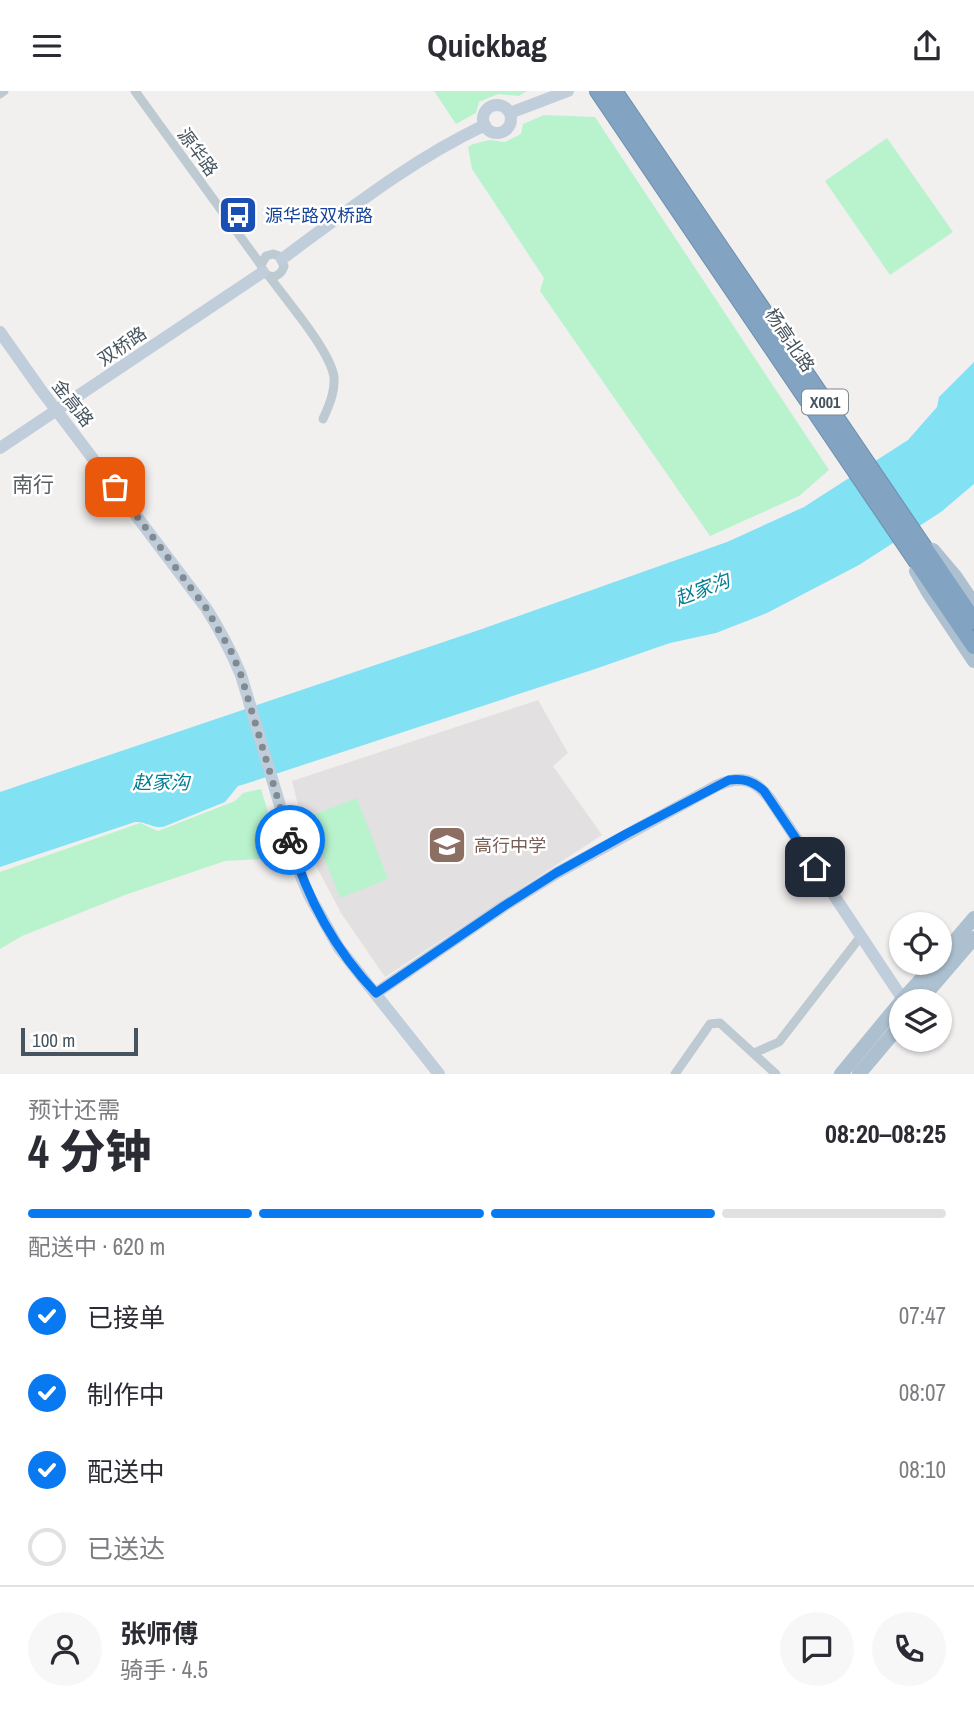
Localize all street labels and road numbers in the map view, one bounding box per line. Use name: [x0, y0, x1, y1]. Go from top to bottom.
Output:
street label: 源华路: [172, 123, 224, 181]
street label: 杨高北路: [760, 303, 820, 377]
street label: 双桥路: [93, 321, 151, 371]
street label: 金高路: [47, 374, 99, 432]
road number: X001: [802, 389, 848, 415]

